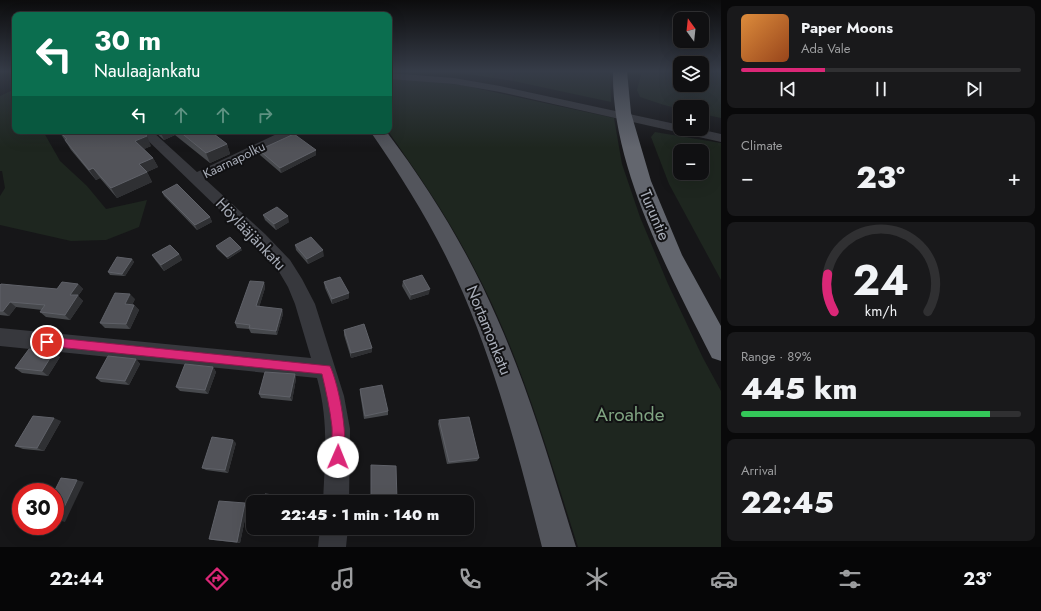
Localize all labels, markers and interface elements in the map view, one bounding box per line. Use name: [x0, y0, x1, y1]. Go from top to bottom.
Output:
north arrow: [673, 12, 709, 48]
map controls: [673, 12, 709, 180]
text: Paper Moons: [801, 17, 893, 39]
text: 30 m: [94, 20, 161, 61]
icon: left: [28, 28, 80, 80]
text: Ada Vale: [801, 39, 850, 58]
button: layers: [673, 56, 709, 92]
text: Naulaajankatu: [94, 58, 200, 84]
icon: previous: [777, 78, 799, 100]
icon: pause: [870, 78, 892, 100]
icon: next: [963, 78, 985, 100]
button: +: [673, 100, 709, 136]
icon: left: [128, 104, 150, 126]
icon: ahead: [170, 104, 192, 126]
icon: ahead: [212, 104, 234, 126]
icon: right: [254, 104, 276, 126]
text: Climate: [741, 136, 782, 155]
street label: Kaarnapolku: [200, 137, 268, 183]
button: −: [673, 144, 709, 180]
text: 23°: [856, 156, 905, 199]
text: −: [741, 161, 754, 193]
text: +: [1007, 161, 1021, 193]
street label: Turuntie: [634, 186, 676, 244]
street label: Höylääjänkatu: [210, 192, 292, 276]
text: 24: [853, 249, 909, 310]
street label: Nortamonkatu: [461, 282, 517, 378]
text: km/h: [865, 300, 897, 320]
pin: [30, 325, 64, 359]
icon: arrive: [36, 331, 58, 353]
text: Range · 89%: [741, 347, 812, 366]
text: 445 km: [741, 367, 858, 410]
park label: Aroahde: [596, 401, 665, 428]
position arrow: [317, 436, 359, 478]
text: Arrival: [741, 461, 777, 480]
text: 22:45: [741, 481, 834, 524]
speed limit sign: 30: [12, 483, 64, 535]
text: 22:45 · 1 min · 140 m: [281, 504, 439, 526]
icon: directions: [203, 565, 231, 593]
icon: music: [329, 565, 357, 593]
icon: phone: [456, 565, 484, 593]
icon: climate: [583, 565, 611, 593]
icon: car: [710, 565, 738, 593]
icon: filters: [836, 565, 864, 593]
text: 22:44: [49, 566, 104, 592]
text: 23°: [963, 566, 992, 592]

